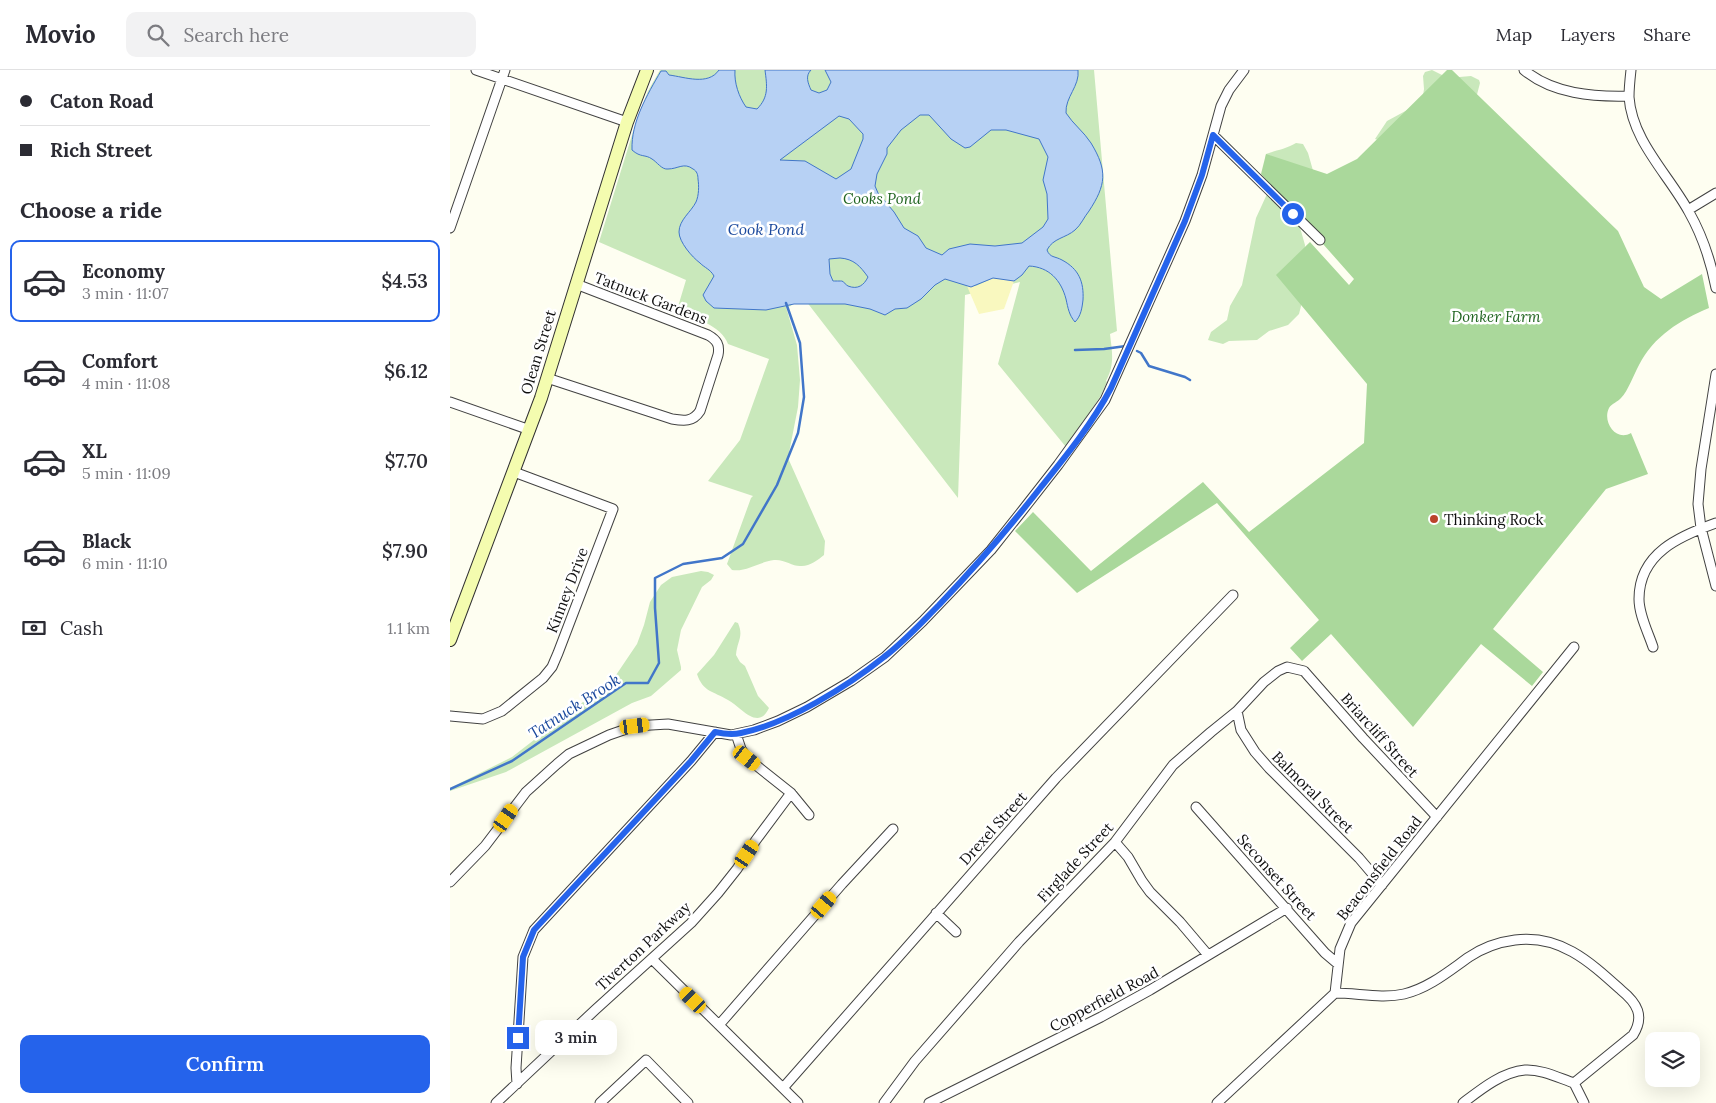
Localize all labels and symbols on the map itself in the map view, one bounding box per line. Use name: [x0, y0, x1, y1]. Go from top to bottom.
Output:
park label: Cooks Pond: [843, 189, 922, 208]
route start: [1282, 203, 1304, 225]
water label: Cook Pond: [728, 219, 804, 239]
street label: Tatnuck Gardens: [592, 268, 710, 328]
street label: Olean Street: [516, 307, 560, 397]
park label: Donker Farm: [1451, 307, 1541, 326]
place label: Thinking Rock: [1444, 510, 1544, 529]
marker: Thinking Rock: [1428, 513, 1440, 525]
street label: Kinney Drive: [542, 545, 592, 635]
water label: Tatnuck Brook: [524, 669, 624, 743]
street label: Briarcliff Street: [1337, 689, 1423, 781]
car: [619, 717, 650, 735]
car: [730, 743, 763, 773]
street label: Balmoral Street: [1268, 747, 1358, 837]
street label: Drexel Street: [955, 787, 1031, 869]
car: [491, 801, 520, 835]
street label: Beaconsfield Road: [1332, 812, 1426, 924]
street label: Firglade Street: [1033, 818, 1117, 906]
street label: Seconset Street: [1233, 830, 1321, 924]
car: [732, 837, 761, 871]
car: [808, 889, 839, 921]
street label: Tiverton Parkway: [592, 897, 694, 995]
street label: Copperfield Road: [1046, 962, 1162, 1036]
car: [677, 984, 709, 1016]
callout: 3 min: [536, 1020, 618, 1056]
route end: [507, 1027, 529, 1049]

